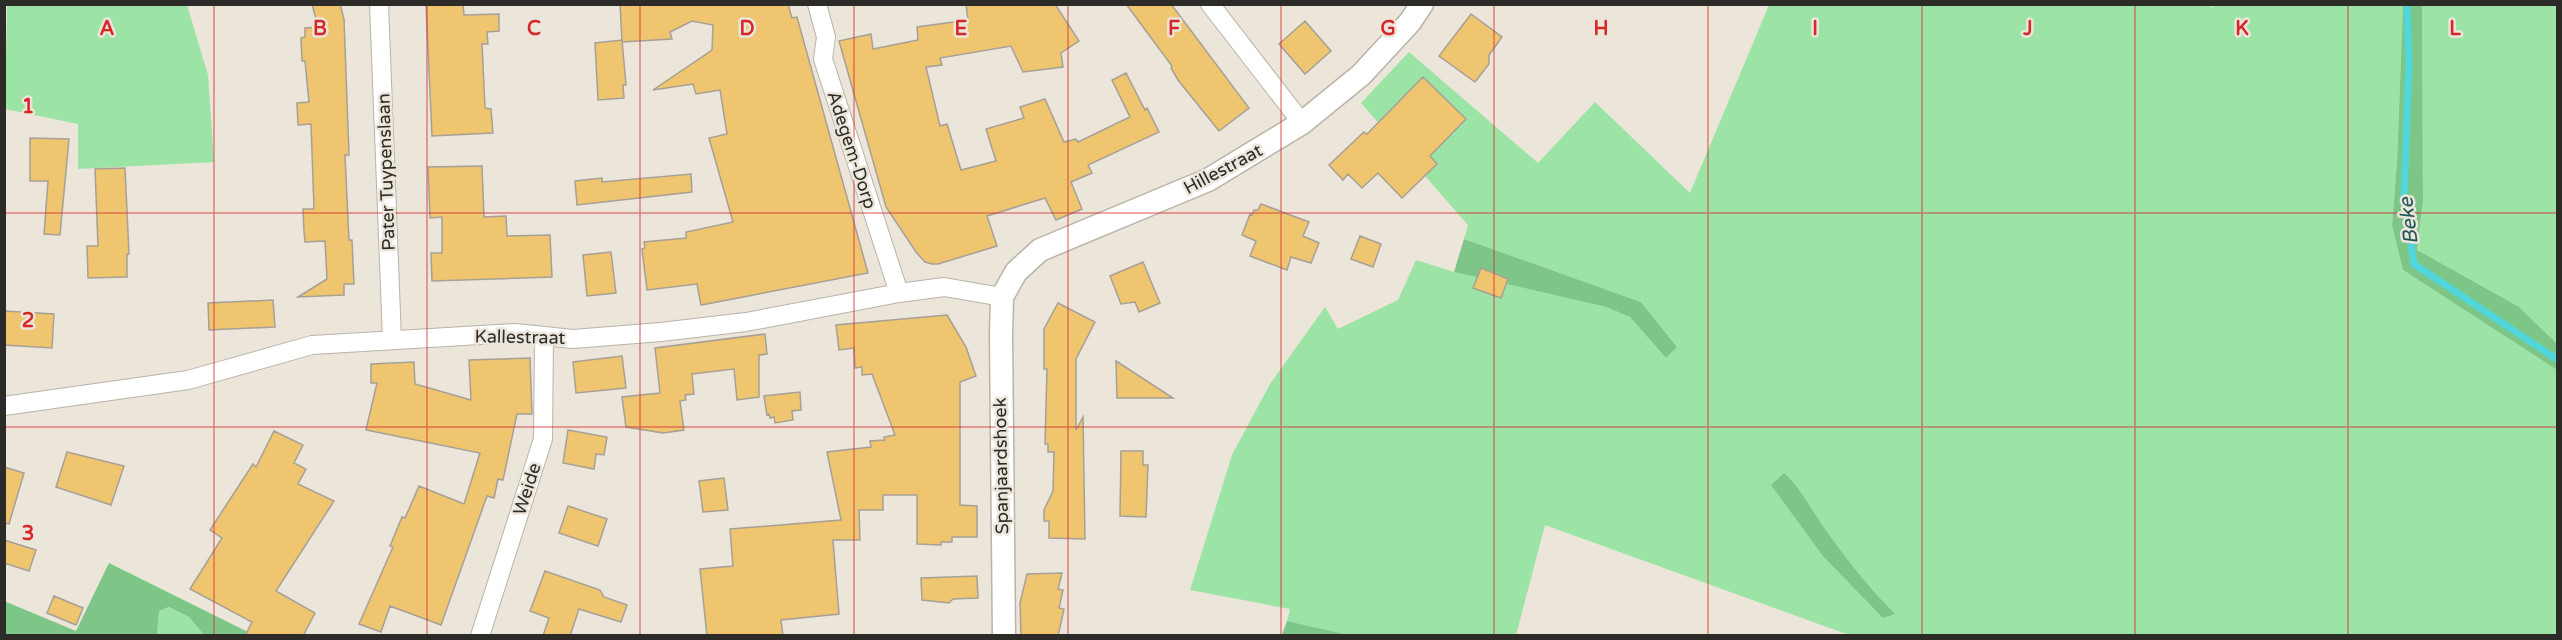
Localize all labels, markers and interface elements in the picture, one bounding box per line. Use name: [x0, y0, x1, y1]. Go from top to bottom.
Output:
text: A: [100, 17, 115, 41]
text: B: [313, 17, 327, 41]
text: C: [527, 17, 541, 41]
text: D: [739, 17, 755, 41]
text: E: [955, 17, 968, 41]
text: F: [1168, 17, 1180, 41]
text: G: [1380, 17, 1396, 41]
text: H: [1593, 17, 1609, 41]
text: I: [1812, 17, 1818, 41]
text: J: [2022, 17, 2033, 41]
text: K: [2235, 17, 2249, 41]
text: L: [2449, 17, 2461, 41]
street label: Adegem-Dorp: [823, 88, 881, 212]
street label: Pater Tuypenslaan: [372, 93, 400, 251]
text: 1: [22, 95, 34, 119]
street label: Hillestraat: [1180, 139, 1266, 199]
water label: Beke: [2394, 194, 2424, 246]
text: 2: [22, 309, 34, 333]
street label: Kallestraat: [475, 325, 566, 349]
street label: Spanjaardshoek: [989, 397, 1013, 535]
street label: Weide: [508, 460, 546, 518]
text: 3: [22, 522, 34, 546]

